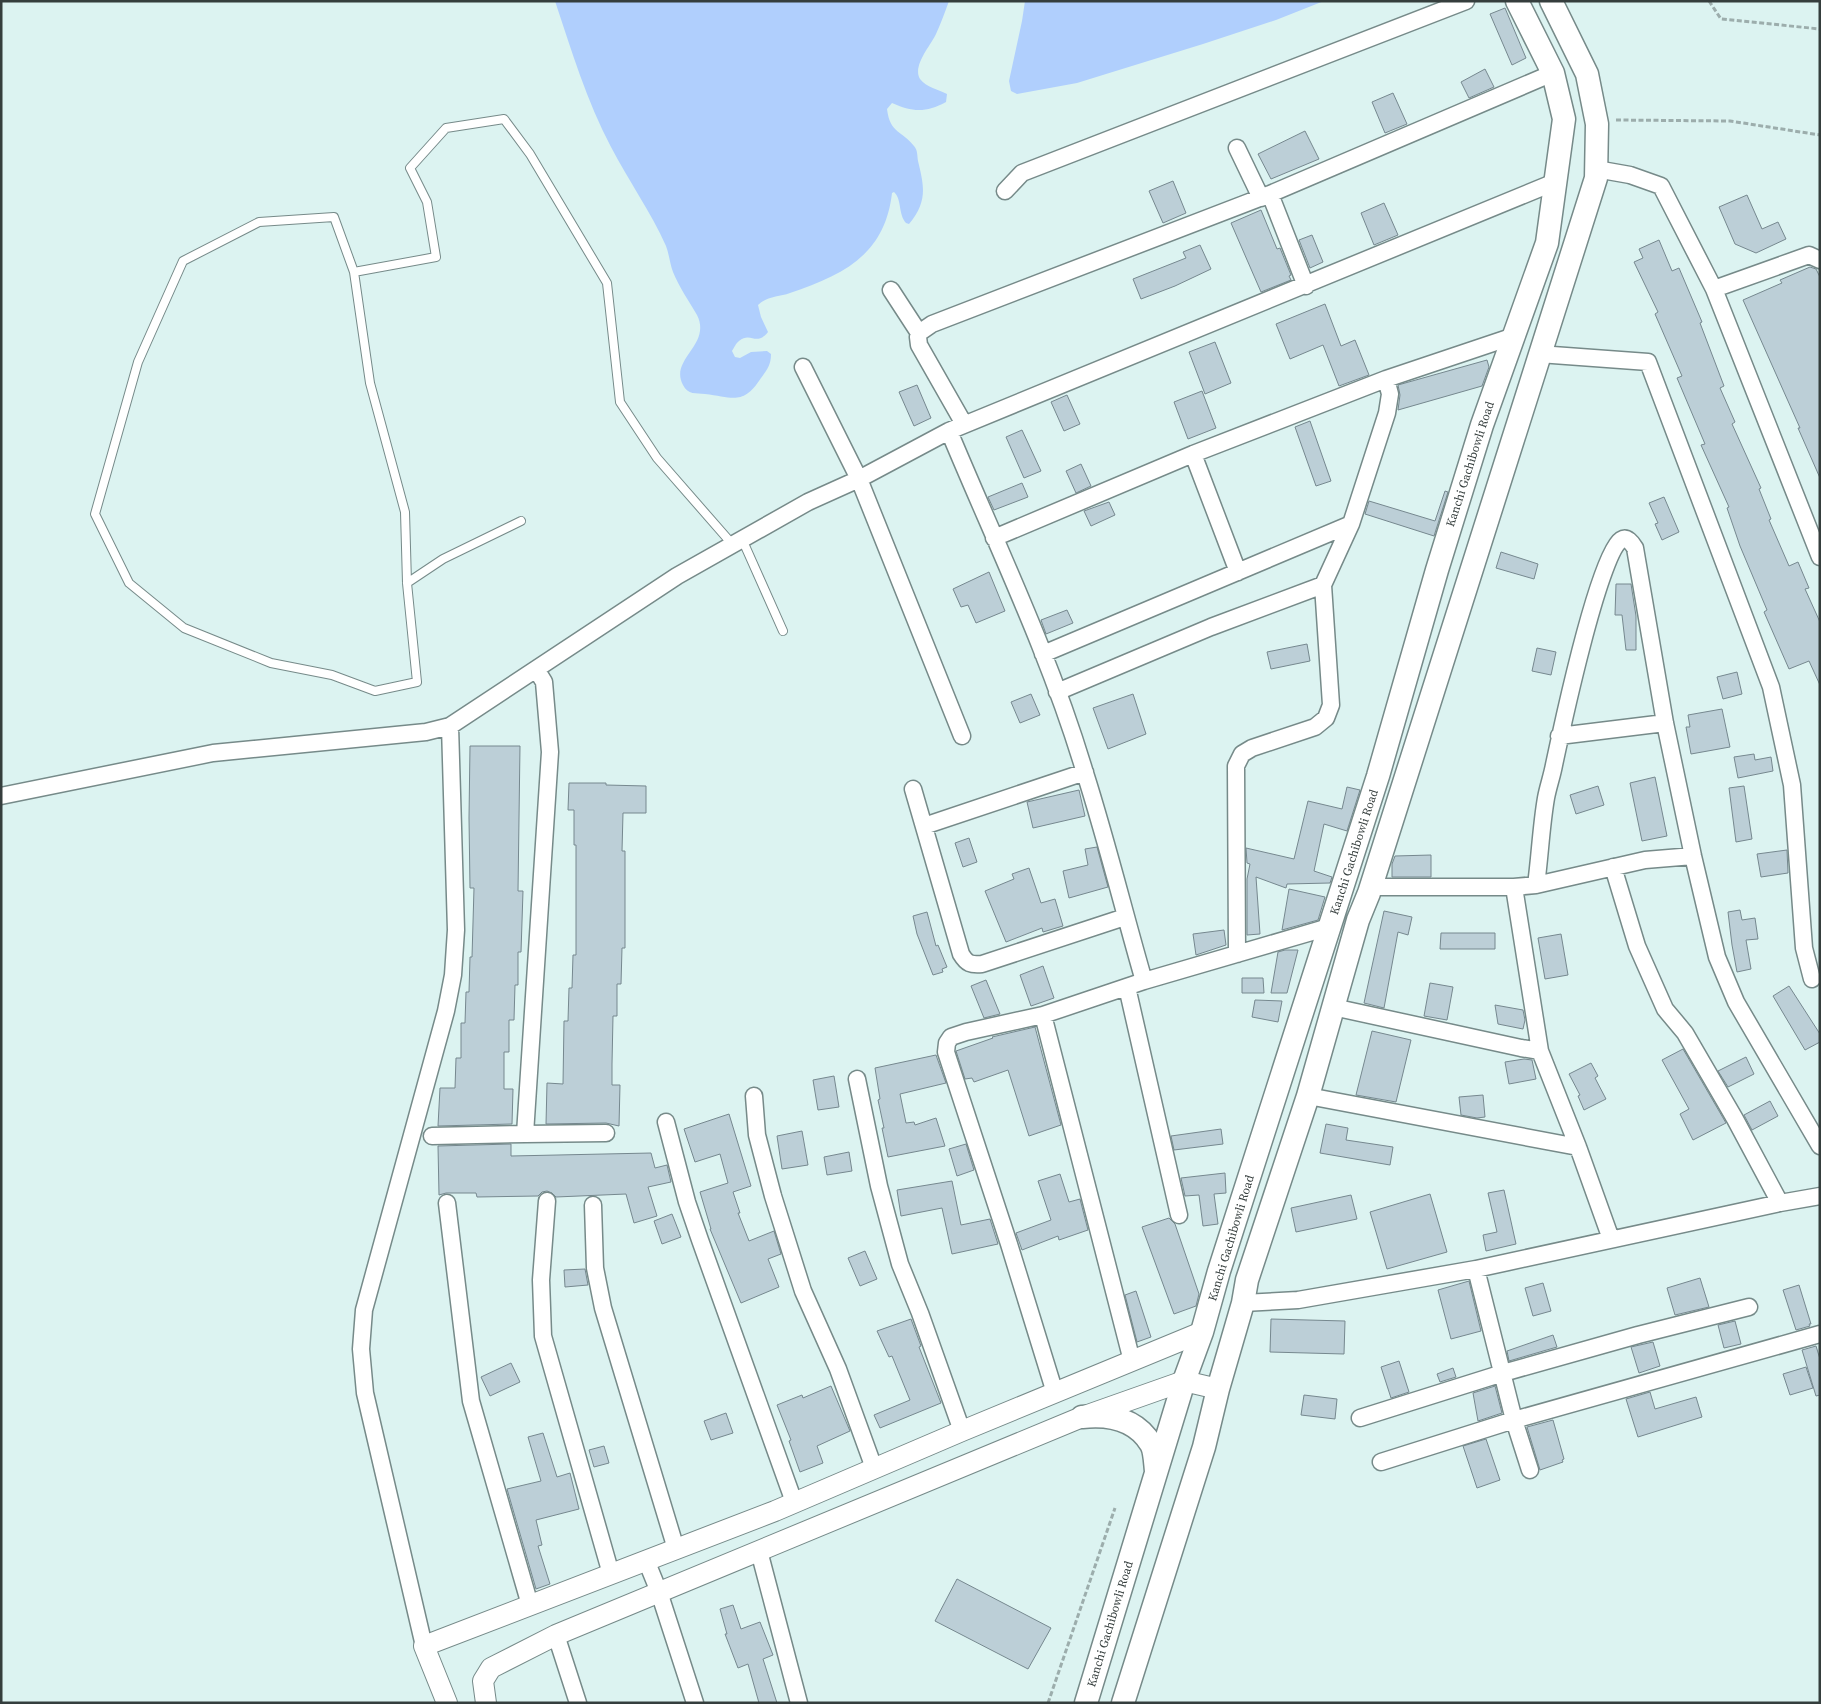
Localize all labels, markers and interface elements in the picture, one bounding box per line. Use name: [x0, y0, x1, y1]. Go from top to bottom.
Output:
street label: Kanchi Gachibowli Road: [1442, 399, 1498, 529]
street label: Kanchi Gachibowli Road: [1326, 787, 1382, 917]
street label: Kanchi Gachibowli Road: [1204, 1173, 1258, 1303]
street label: Kanchi Gachibowli Road: [1083, 1559, 1137, 1689]

